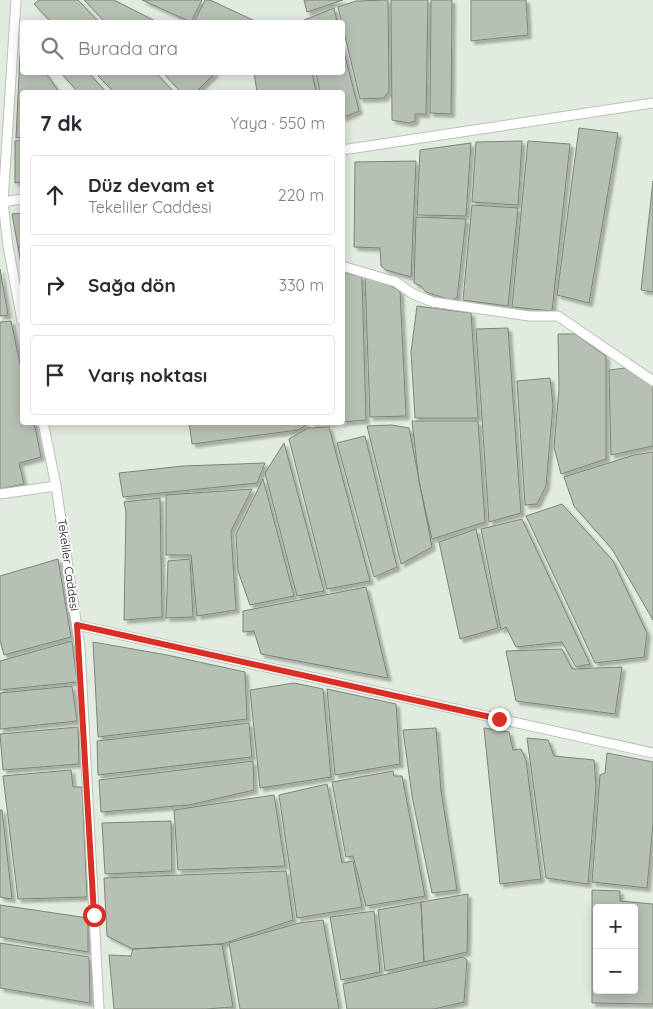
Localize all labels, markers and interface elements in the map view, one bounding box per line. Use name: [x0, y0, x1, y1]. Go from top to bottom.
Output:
search box: [20, 20, 345, 75]
icon: search: [38, 34, 66, 62]
text: Burada ara: [78, 36, 178, 60]
text: 7 dk: [40, 110, 83, 136]
text: Yaya · 550 m: [230, 113, 325, 133]
text: Düz devam et: [88, 173, 215, 197]
icon: ahead: [41, 181, 69, 209]
text: 220 m: [278, 185, 324, 205]
text: Tekeliler Caddesi: [88, 197, 212, 217]
icon: right: [41, 271, 69, 299]
text: Sağa dön: [88, 273, 176, 297]
text: 330 m: [279, 275, 324, 295]
icon: arrive: [41, 361, 69, 389]
text: Varış noktası: [88, 363, 207, 387]
street label: Tekeliler Caddesi: [55, 518, 82, 612]
route end: [488, 708, 511, 731]
route start: [83, 904, 106, 927]
map controls: [593, 904, 638, 994]
button: +: [593, 904, 638, 949]
button: −: [593, 949, 638, 994]

